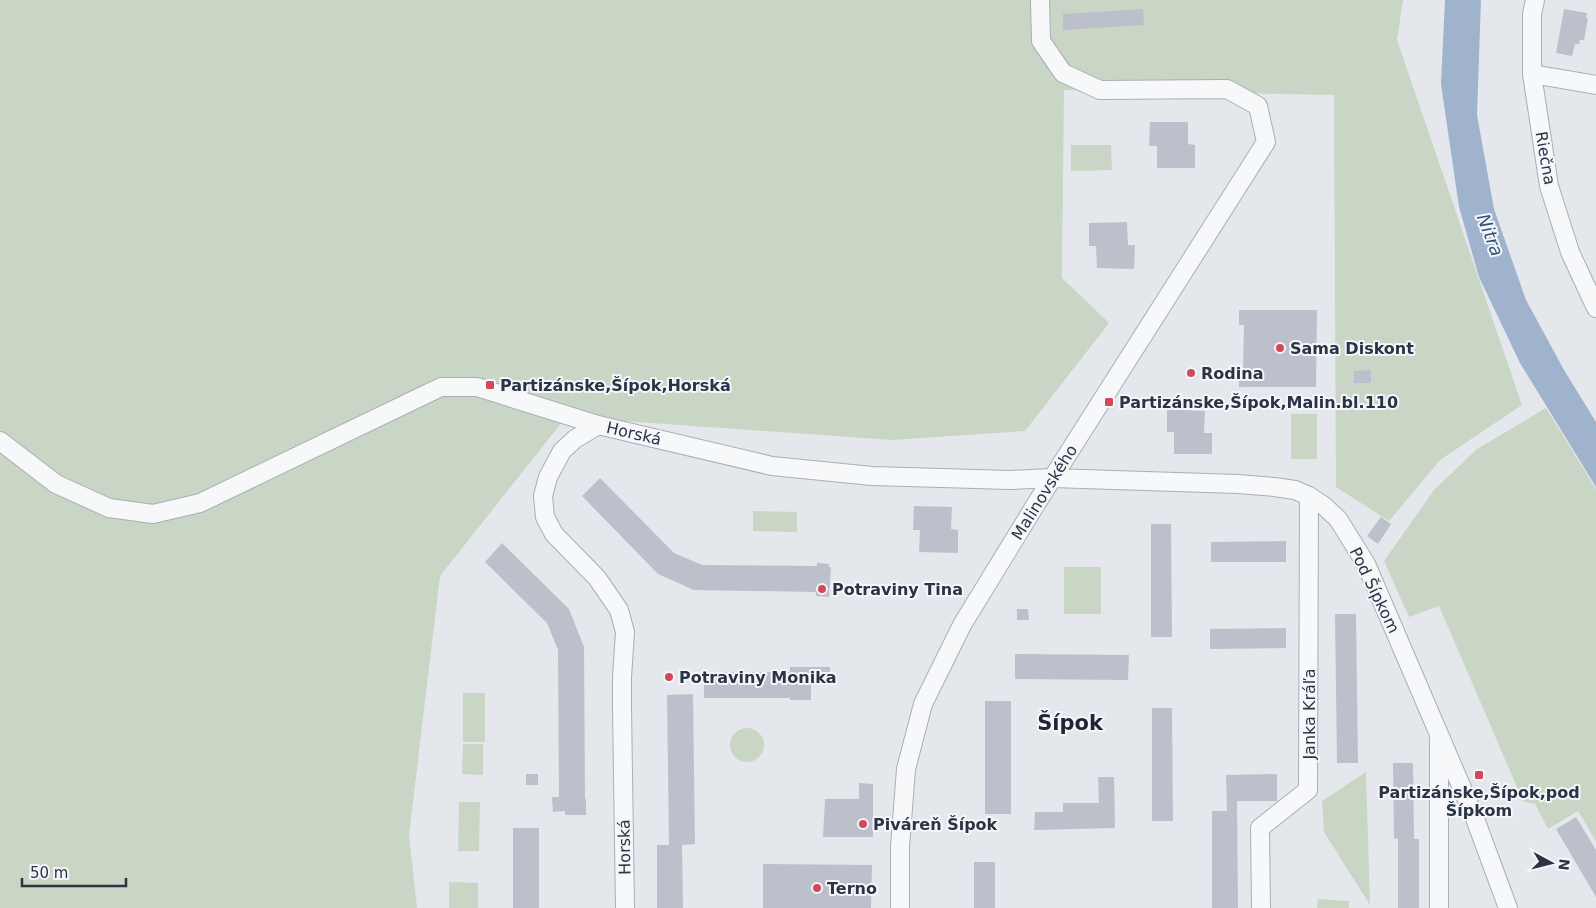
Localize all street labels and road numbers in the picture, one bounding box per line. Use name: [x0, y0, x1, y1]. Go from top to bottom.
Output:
street label: Riečna: [1531, 130, 1560, 186]
street label: Horská: [605, 418, 663, 449]
street label: Malinovského: [1008, 441, 1081, 543]
street label: Pod Šípkom: [1346, 544, 1403, 636]
street label: Janka Kráľa: [1300, 668, 1319, 761]
street label: Horská: [615, 819, 634, 875]

